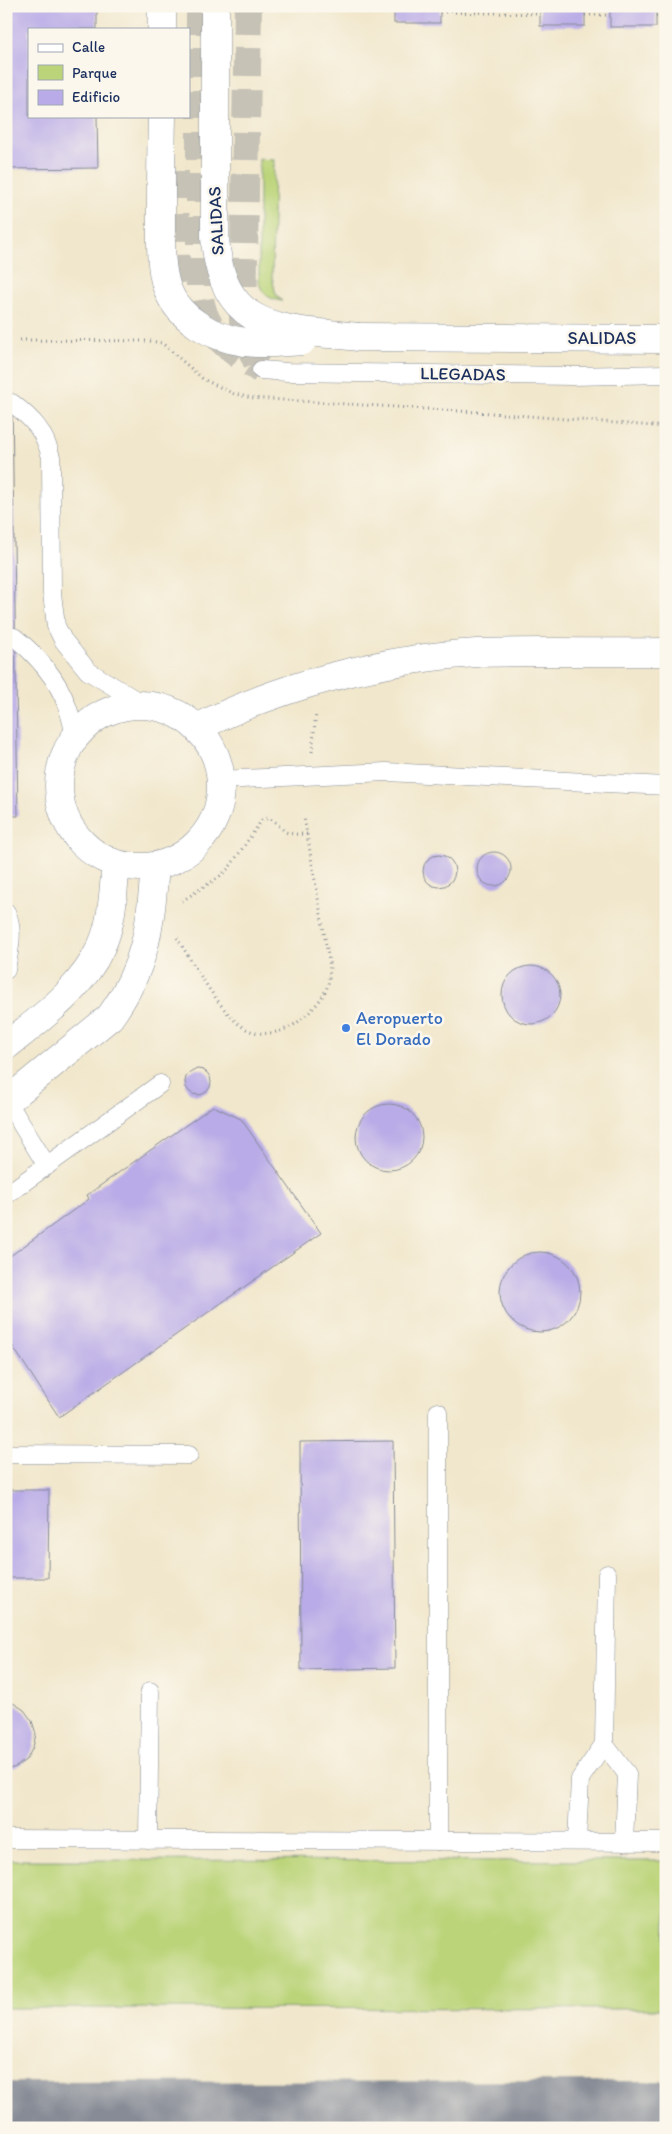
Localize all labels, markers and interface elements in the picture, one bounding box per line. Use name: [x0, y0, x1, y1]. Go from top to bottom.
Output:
legend: [28, 28, 190, 118]
text: Calle: [72, 38, 105, 56]
text: Parque: [72, 64, 117, 82]
text: Edificio: [72, 88, 120, 106]
street label: SALIDAS: [203, 186, 229, 256]
street label: SALIDAS: [568, 327, 636, 349]
street label: LLEGADAS: [420, 362, 506, 386]
place label: Aeropuerto El Dorado: [356, 1007, 443, 1050]
marker: Aeropuerto El Dorado: [340, 1022, 352, 1034]

